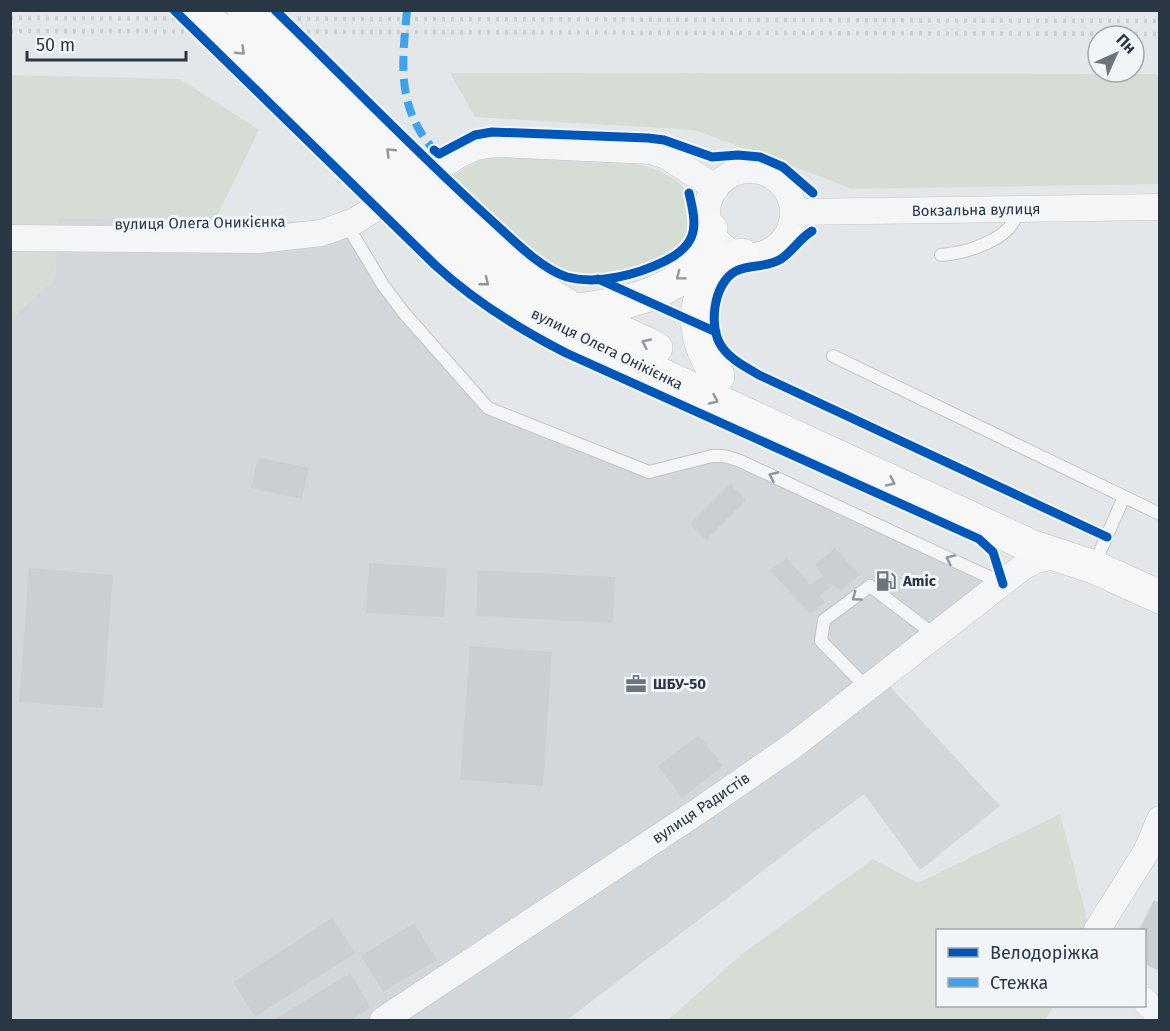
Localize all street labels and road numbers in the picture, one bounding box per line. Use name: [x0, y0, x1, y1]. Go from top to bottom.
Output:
street label: Вокзальна вулиця: [911, 200, 1041, 220]
street label: вулиця Олега Оникієнка: [114, 213, 286, 233]
street label: вулиця Олега Онікієнка: [528, 304, 686, 394]
street label: вулиця Радистів: [649, 769, 753, 847]

